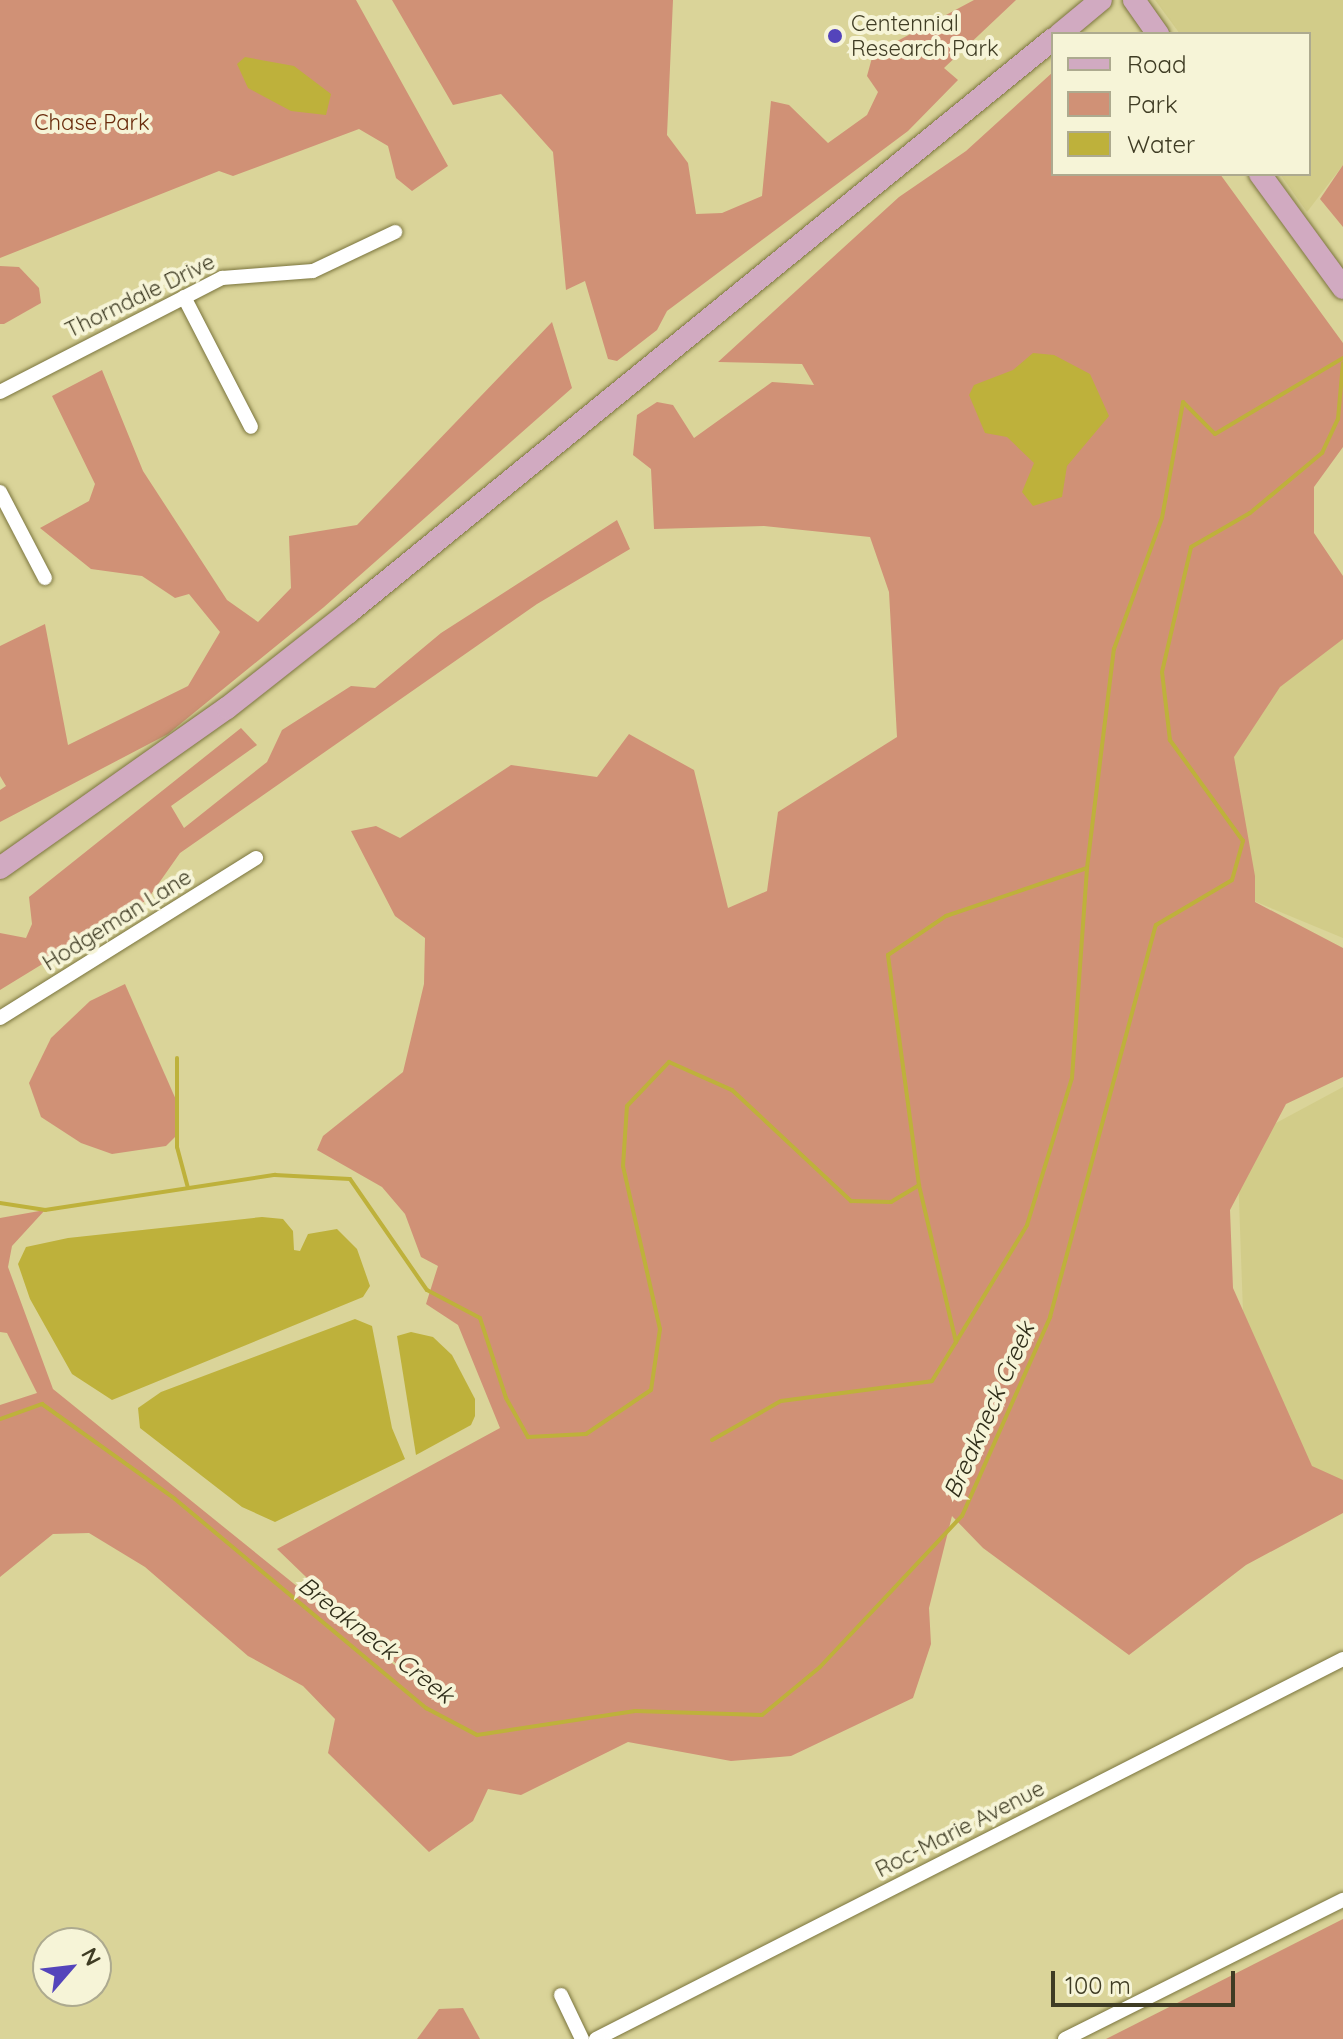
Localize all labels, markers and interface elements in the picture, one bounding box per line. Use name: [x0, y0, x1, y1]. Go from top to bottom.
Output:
place label: Centennial Research Park: [851, 10, 999, 62]
marker: Centennial Research Park: [826, 27, 844, 45]
legend: [1051, 32, 1311, 176]
text: Road: [1127, 49, 1187, 79]
text: Park: [1127, 89, 1178, 119]
park label: Chase Park: [34, 110, 150, 136]
text: Water: [1127, 129, 1195, 159]
street label: Thorndale Drive: [61, 248, 219, 344]
street label: Hodgeman Lane: [38, 864, 196, 976]
water label: Breakneck Creek: [937, 1318, 1041, 1502]
water label: Breakneck Creek: [293, 1570, 459, 1710]
street label: Roc-Marie Avenue: [871, 1775, 1049, 1883]
north arrow: [32, 1927, 112, 2007]
text: N: [75, 1943, 108, 1970]
scale bar: [1055, 1955, 1239, 2005]
text: 100 m: [1065, 1970, 1131, 2000]

